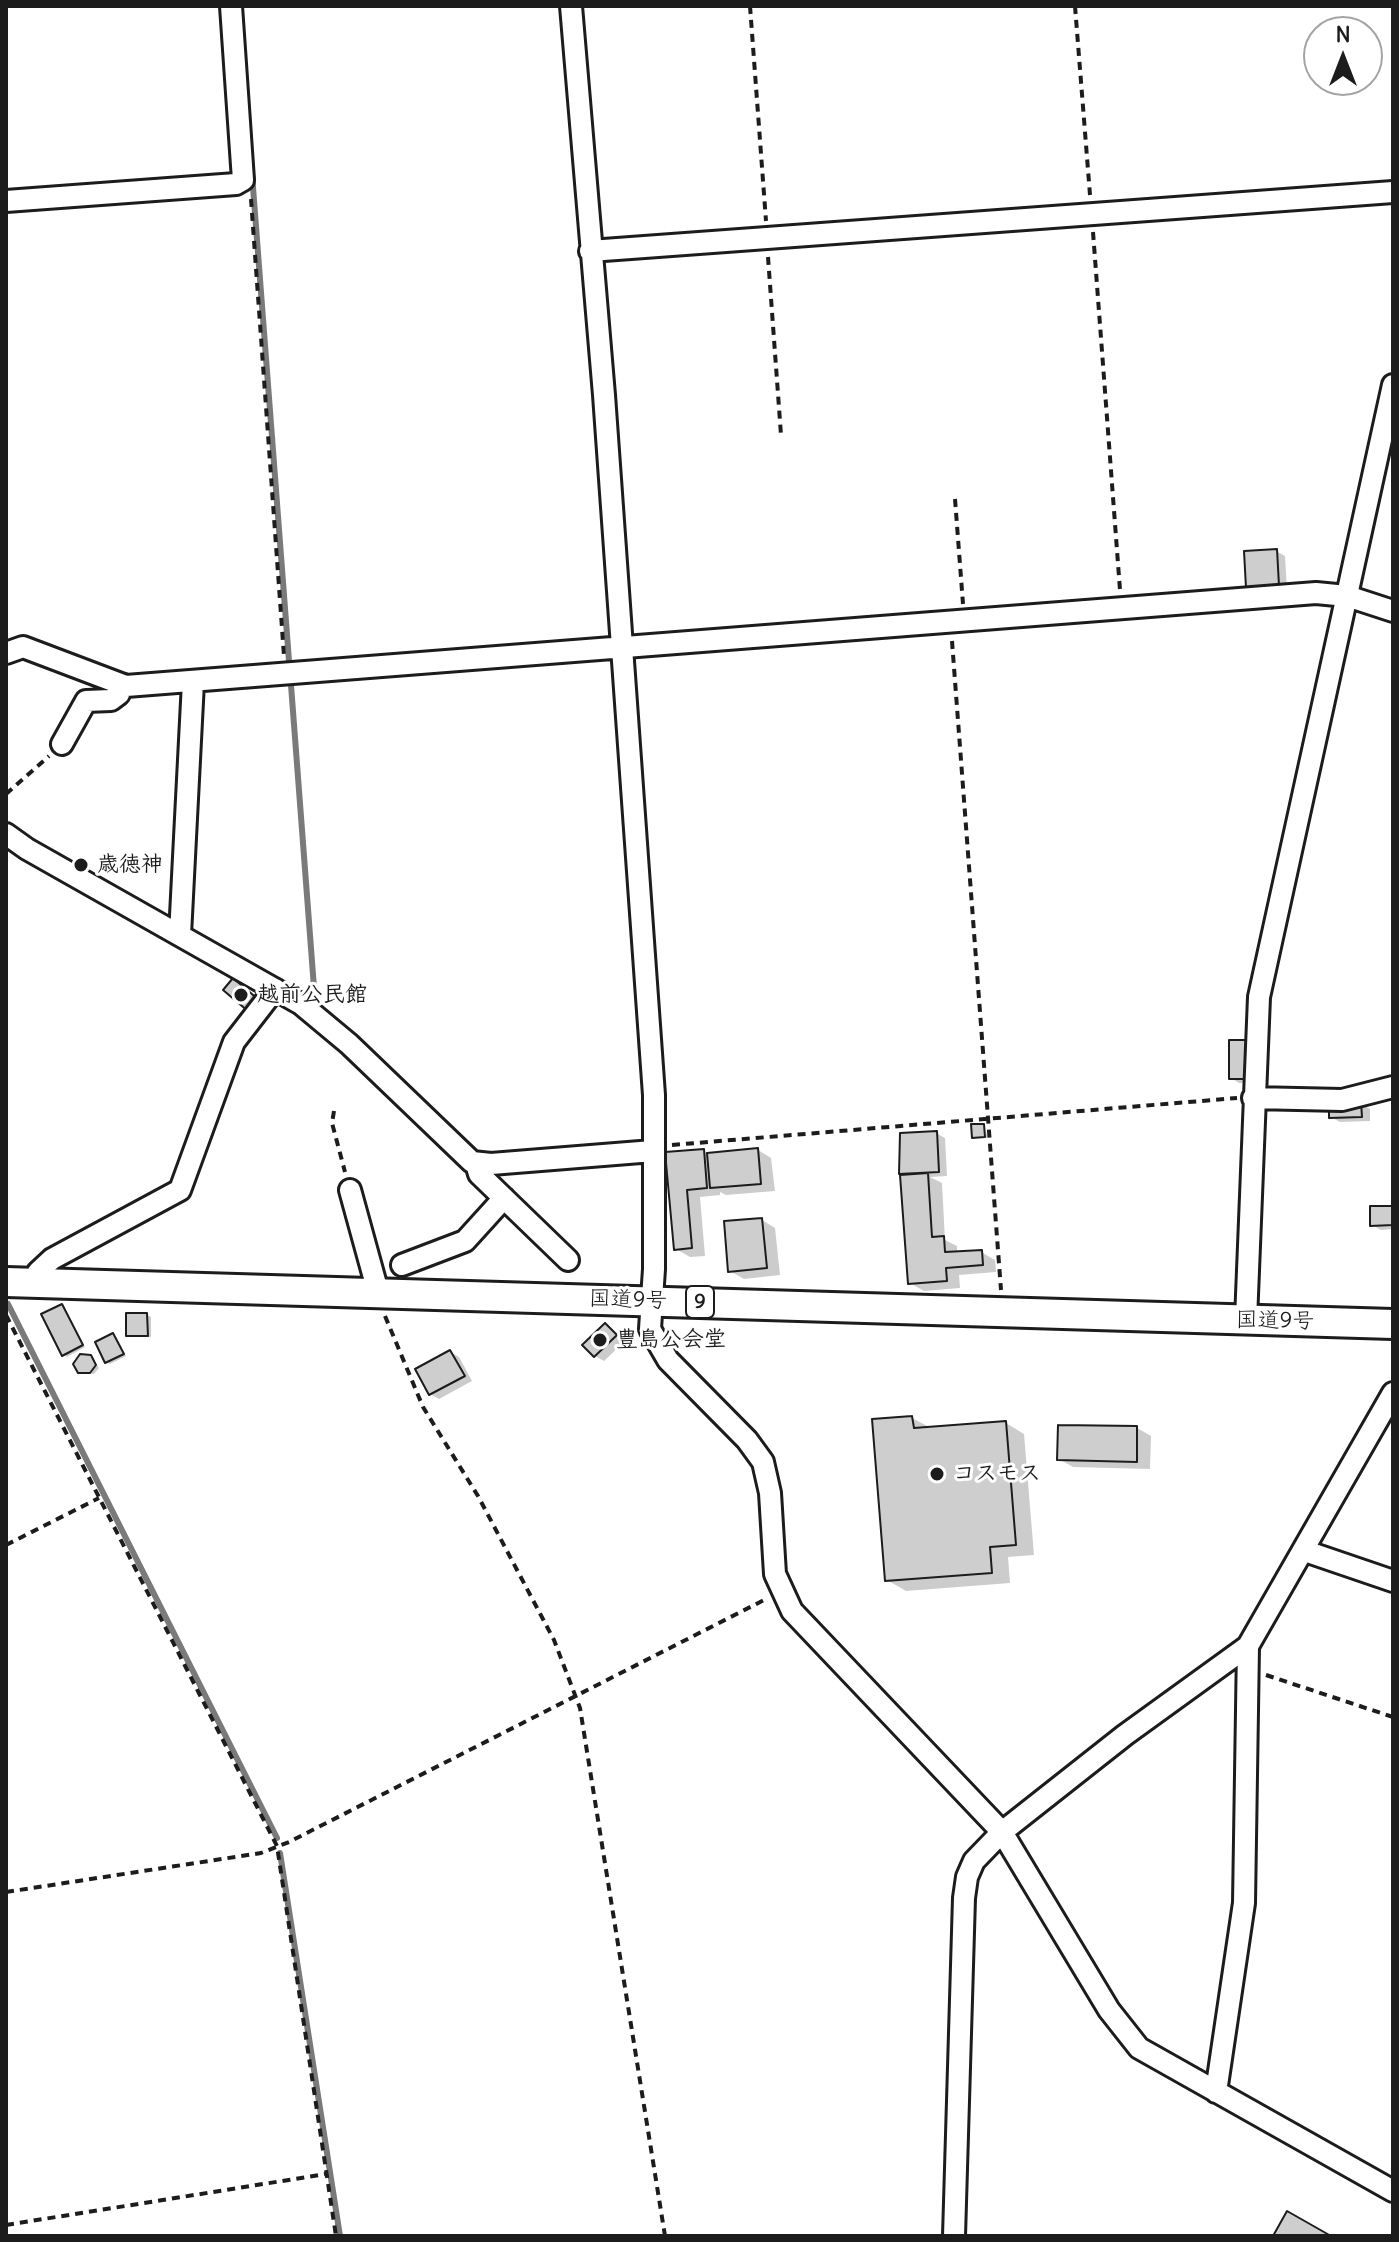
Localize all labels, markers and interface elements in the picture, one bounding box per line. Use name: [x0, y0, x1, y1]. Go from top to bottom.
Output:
north arrow: [1303, 16, 1383, 96]
text: N: [1335, 20, 1351, 48]
place label: 歳徳神: [97, 852, 163, 878]
marker: 歳徳神: [72, 856, 90, 874]
place label: 越前公民館: [257, 982, 367, 1008]
marker: 越前公民館: [232, 986, 250, 1004]
street label: 国道9号: [588, 1285, 668, 1315]
road number: 9: [686, 1286, 714, 1318]
street label: 国道9号: [1235, 1307, 1315, 1335]
place label: 豊島公会堂: [616, 1327, 726, 1353]
marker: 豊島公会堂: [591, 1331, 609, 1349]
place label: コスモス: [953, 1461, 1041, 1487]
marker: コスモス: [928, 1465, 946, 1483]

